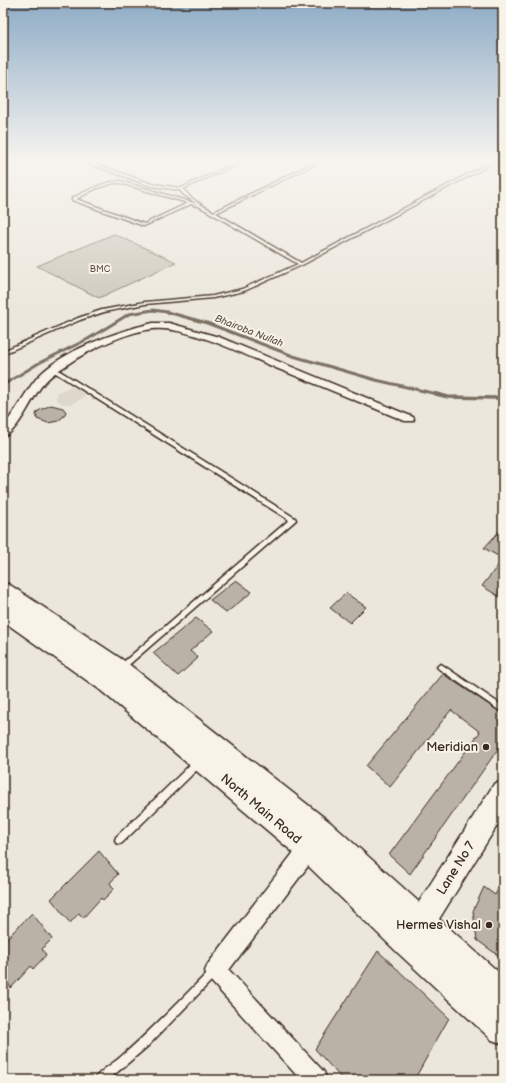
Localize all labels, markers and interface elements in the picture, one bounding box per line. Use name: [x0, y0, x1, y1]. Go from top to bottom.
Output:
park label: BMC: [90, 264, 111, 275]
water label: Bhairoba Nullah: [213, 312, 285, 350]
place label: Meridian: [426, 739, 478, 755]
marker: Meridian: [481, 742, 491, 752]
street label: North Main Road: [217, 771, 305, 847]
street label: Lane No 7: [433, 838, 479, 898]
place label: Hermes Vishal: [396, 917, 481, 933]
marker: Hermes Vishal: [484, 920, 494, 930]

